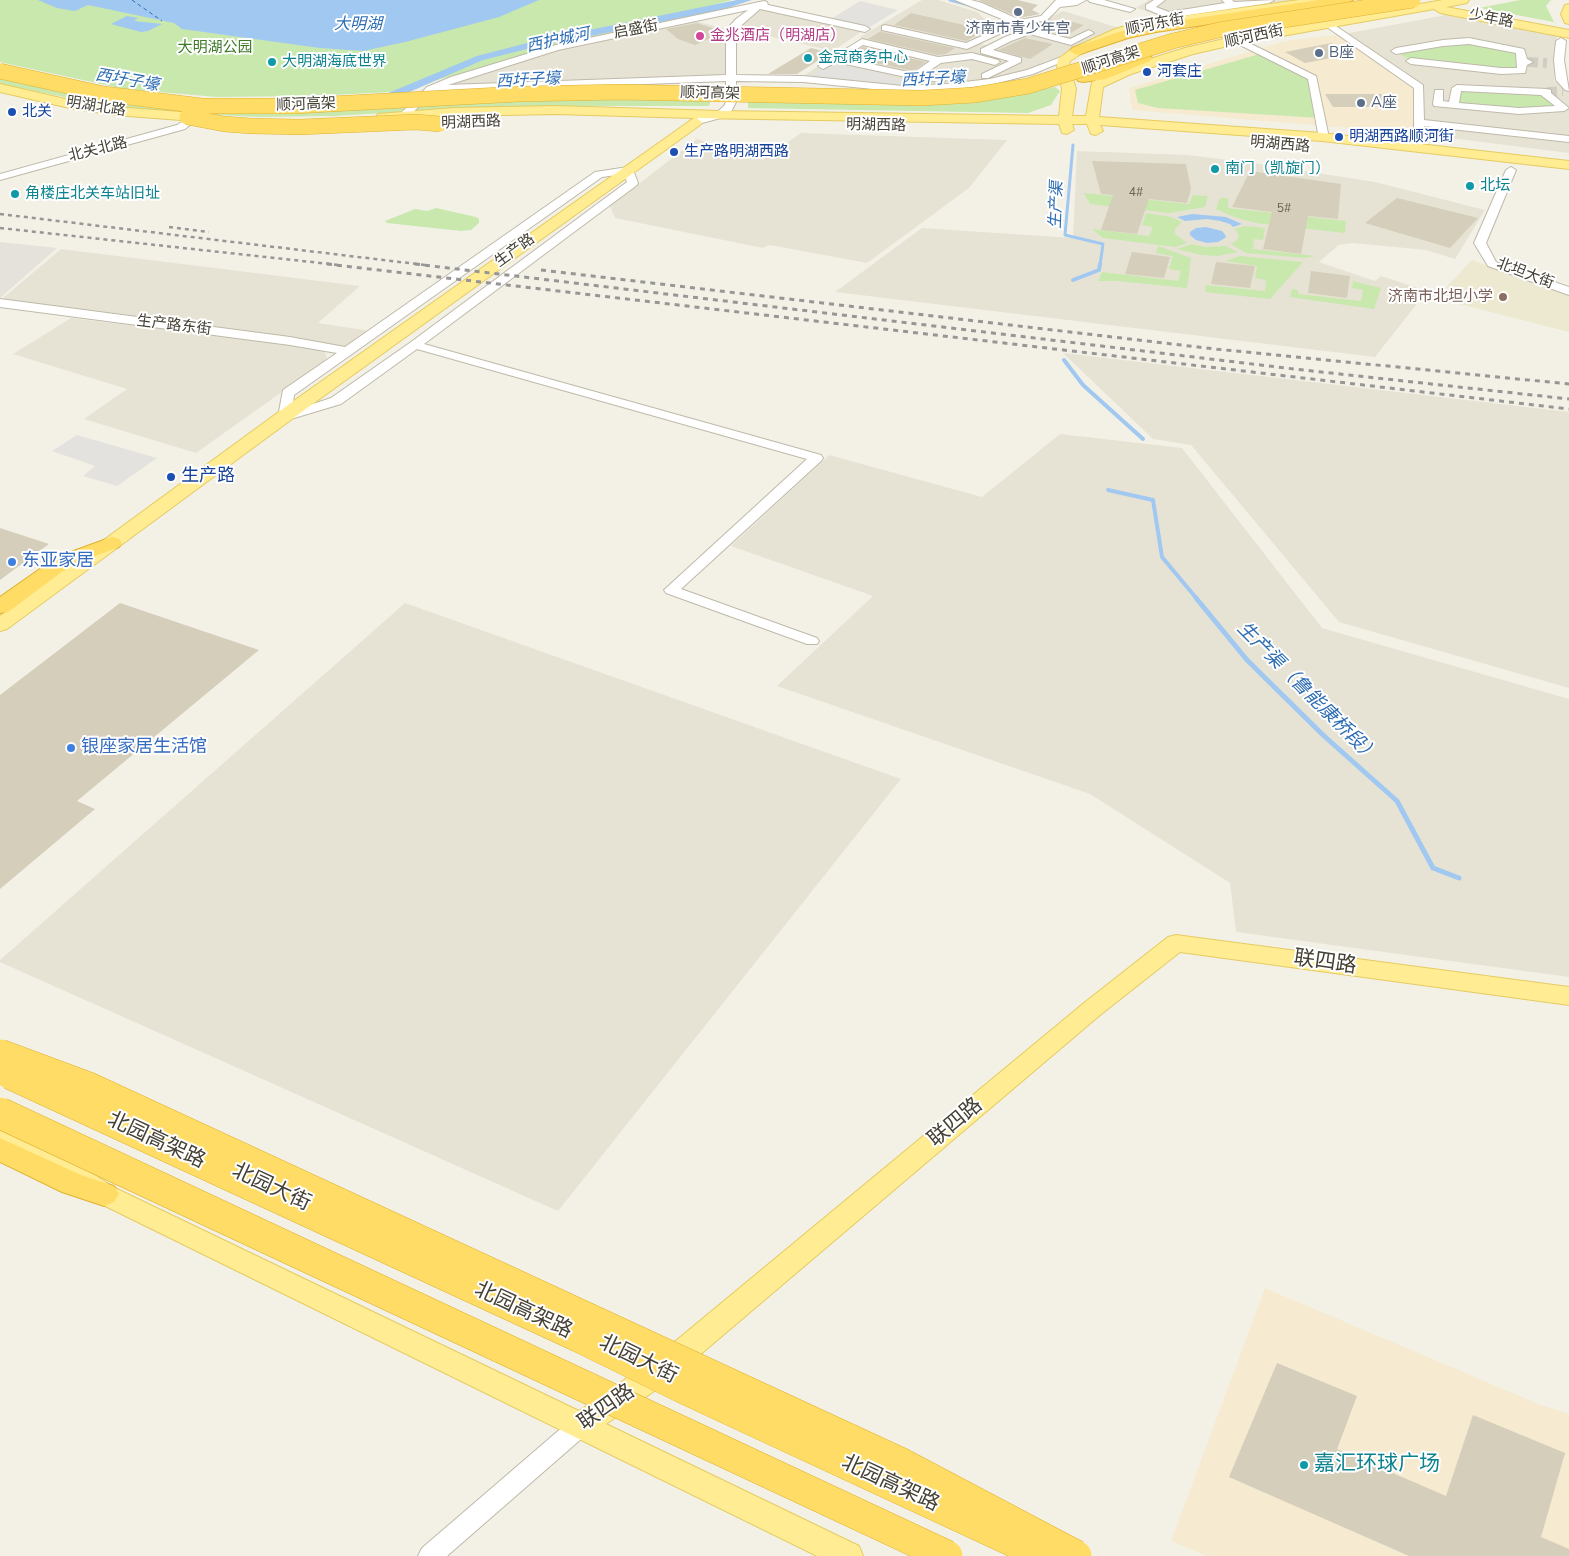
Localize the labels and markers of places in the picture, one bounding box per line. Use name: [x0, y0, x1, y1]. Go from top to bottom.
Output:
marker: 济南市青少年宫: [1012, 6, 1024, 18]
place label: 济南市青少年宫: [966, 20, 1070, 38]
place label: 金兆酒店（明湖店）: [710, 27, 845, 45]
marker: 金兆酒店（明湖店）: [694, 30, 706, 42]
place label: B座: [1329, 44, 1354, 62]
marker: B座: [1313, 47, 1325, 59]
place label: 金冠商务中心: [818, 49, 908, 67]
marker: 金冠商务中心: [802, 52, 814, 64]
place label: 大明湖海底世界: [282, 53, 387, 71]
marker: 大明湖海底世界: [266, 56, 278, 68]
place label: 河套庄: [1157, 63, 1202, 81]
marker: 河套庄: [1141, 66, 1153, 78]
place label: A座: [1371, 94, 1397, 112]
marker: A座: [1355, 97, 1367, 109]
place label: 北关: [22, 103, 52, 121]
marker: 北关: [6, 106, 18, 118]
place label: 明湖西路顺河街: [1349, 128, 1454, 146]
marker: 明湖西路顺河街: [1333, 131, 1345, 143]
place label: 生产路明湖西路: [684, 143, 789, 161]
marker: 生产路明湖西路: [668, 146, 680, 158]
place label: 南门（凯旋门）: [1225, 160, 1330, 178]
marker: 南门（凯旋门）: [1209, 163, 1221, 175]
place label: 北坛: [1480, 177, 1510, 195]
marker: 北坛: [1464, 180, 1476, 192]
place label: 角楼庄北关车站旧址: [25, 185, 160, 203]
marker: 角楼庄北关车站旧址: [9, 188, 21, 200]
place label: 济南市北坦小学: [1388, 288, 1493, 306]
marker: 济南市北坦小学: [1497, 291, 1509, 303]
place label: 生产路: [181, 466, 235, 488]
marker: 生产路: [165, 471, 177, 483]
place label: 东亚家居: [22, 551, 94, 573]
marker: 东亚家居: [6, 556, 18, 568]
place label: 银座家居生活馆: [81, 737, 207, 759]
marker: 银座家居生活馆: [65, 742, 77, 754]
place label: 嘉汇环球广场: [1314, 1452, 1440, 1478]
marker: 嘉汇环球广场: [1298, 1459, 1310, 1471]

